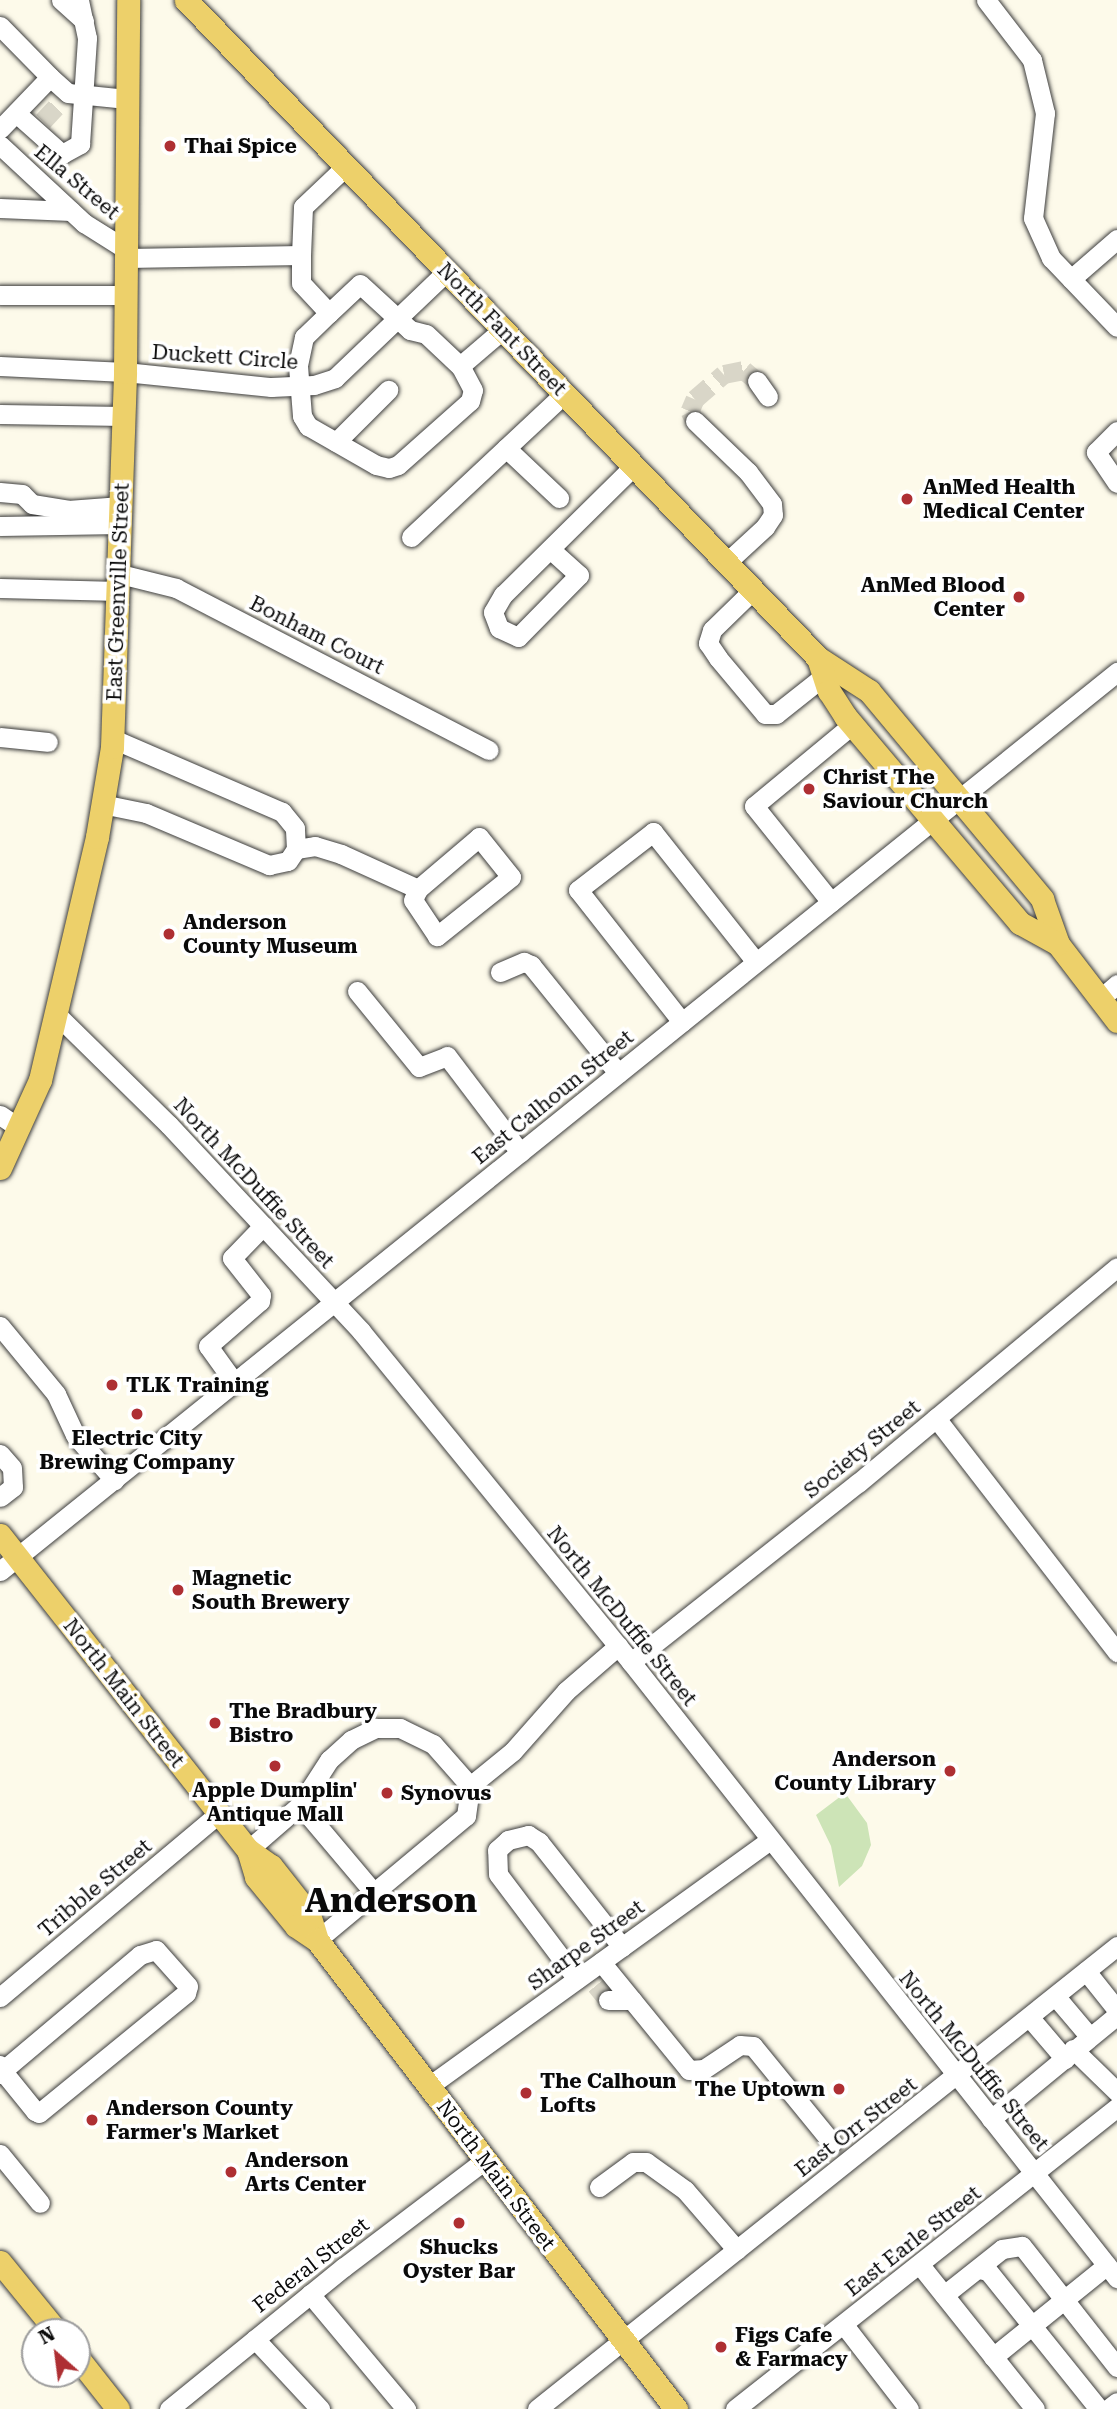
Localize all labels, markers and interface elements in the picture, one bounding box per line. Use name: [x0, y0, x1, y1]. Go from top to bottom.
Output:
place label: Thai Spice: [184, 133, 297, 159]
marker: Thai Spice: [162, 138, 178, 154]
street label: Ella Street: [29, 139, 125, 225]
street label: North Fant Street: [432, 257, 572, 401]
street label: Duckett Circle: [151, 339, 299, 375]
place label: AnMed Health Medical Center: [923, 474, 1085, 524]
street label: East Greenville Street: [102, 482, 134, 702]
marker: AnMed Health Medical Center: [897, 489, 917, 509]
place label: AnMed Blood Center: [861, 572, 1005, 622]
marker: AnMed Blood Center: [1011, 589, 1027, 605]
street label: Bonham Court: [246, 590, 388, 680]
place label: Christ The Saviour Church: [823, 764, 988, 814]
marker: Christ The Saviour Church: [801, 781, 817, 797]
place label: Anderson County Museum: [183, 909, 357, 959]
marker: Anderson County Museum: [161, 926, 177, 942]
street label: East Calhoun Street: [467, 1024, 639, 1170]
street label: North McDuffie Street: [168, 1092, 340, 1274]
place label: TLK Training: [126, 1372, 268, 1398]
marker: TLK Training: [104, 1377, 120, 1393]
street label: Society Street: [799, 1394, 925, 1504]
marker: Electric City Brewing Company: [129, 1406, 145, 1422]
place label: Electric City Brewing Company: [39, 1425, 235, 1475]
street label: North McDuffie Street: [542, 1521, 702, 1711]
place label: Magnetic South Brewery: [192, 1565, 350, 1615]
marker: Magnetic South Brewery: [170, 1582, 186, 1598]
street label: North Main Street: [58, 1613, 190, 1773]
place label: The Bradbury Bistro: [229, 1698, 377, 1748]
marker: The Bradbury Bistro: [207, 1715, 223, 1731]
place label: Anderson County Library: [774, 1746, 936, 1796]
marker: Apple Dumplin' Antique Mall: [267, 1758, 283, 1774]
marker: Anderson County Library: [942, 1763, 958, 1779]
place label: Apple Dumplin' Antique Mall: [192, 1777, 358, 1827]
place label: Synovus: [401, 1780, 491, 1806]
marker: Synovus: [379, 1785, 395, 1801]
street label: Tribble Street: [33, 1833, 157, 1943]
district label: Anderson: [305, 1880, 477, 1922]
street label: Sharpe Street: [523, 1894, 649, 1996]
street label: North McDuffie Street: [894, 1966, 1054, 2156]
place label: The Calhoun Lofts: [540, 2068, 676, 2118]
street label: East Orr Street: [790, 2072, 922, 2182]
place label: The Uptown: [695, 2076, 825, 2102]
marker: The Uptown: [831, 2081, 847, 2097]
marker: The Calhoun Lofts: [518, 2085, 534, 2101]
place label: Anderson County Farmer's Market: [106, 2095, 293, 2145]
street label: North Main Street: [431, 2095, 561, 2255]
marker: Anderson County Farmer's Market: [84, 2112, 100, 2128]
place label: Anderson Arts Center: [245, 2147, 366, 2197]
marker: Anderson Arts Center: [223, 2164, 239, 2180]
street label: East Earle Street: [840, 2180, 986, 2302]
street label: Federal Street: [248, 2212, 374, 2318]
marker: Shucks Oyster Bar: [451, 2215, 467, 2231]
place label: Shucks Oyster Bar: [403, 2234, 515, 2284]
north arrow: [21, 2318, 91, 2388]
text: N: [35, 2322, 59, 2349]
place label: Figs Cafe & Farmacy: [735, 2322, 848, 2372]
marker: Figs Cafe & Farmacy: [713, 2339, 729, 2355]

